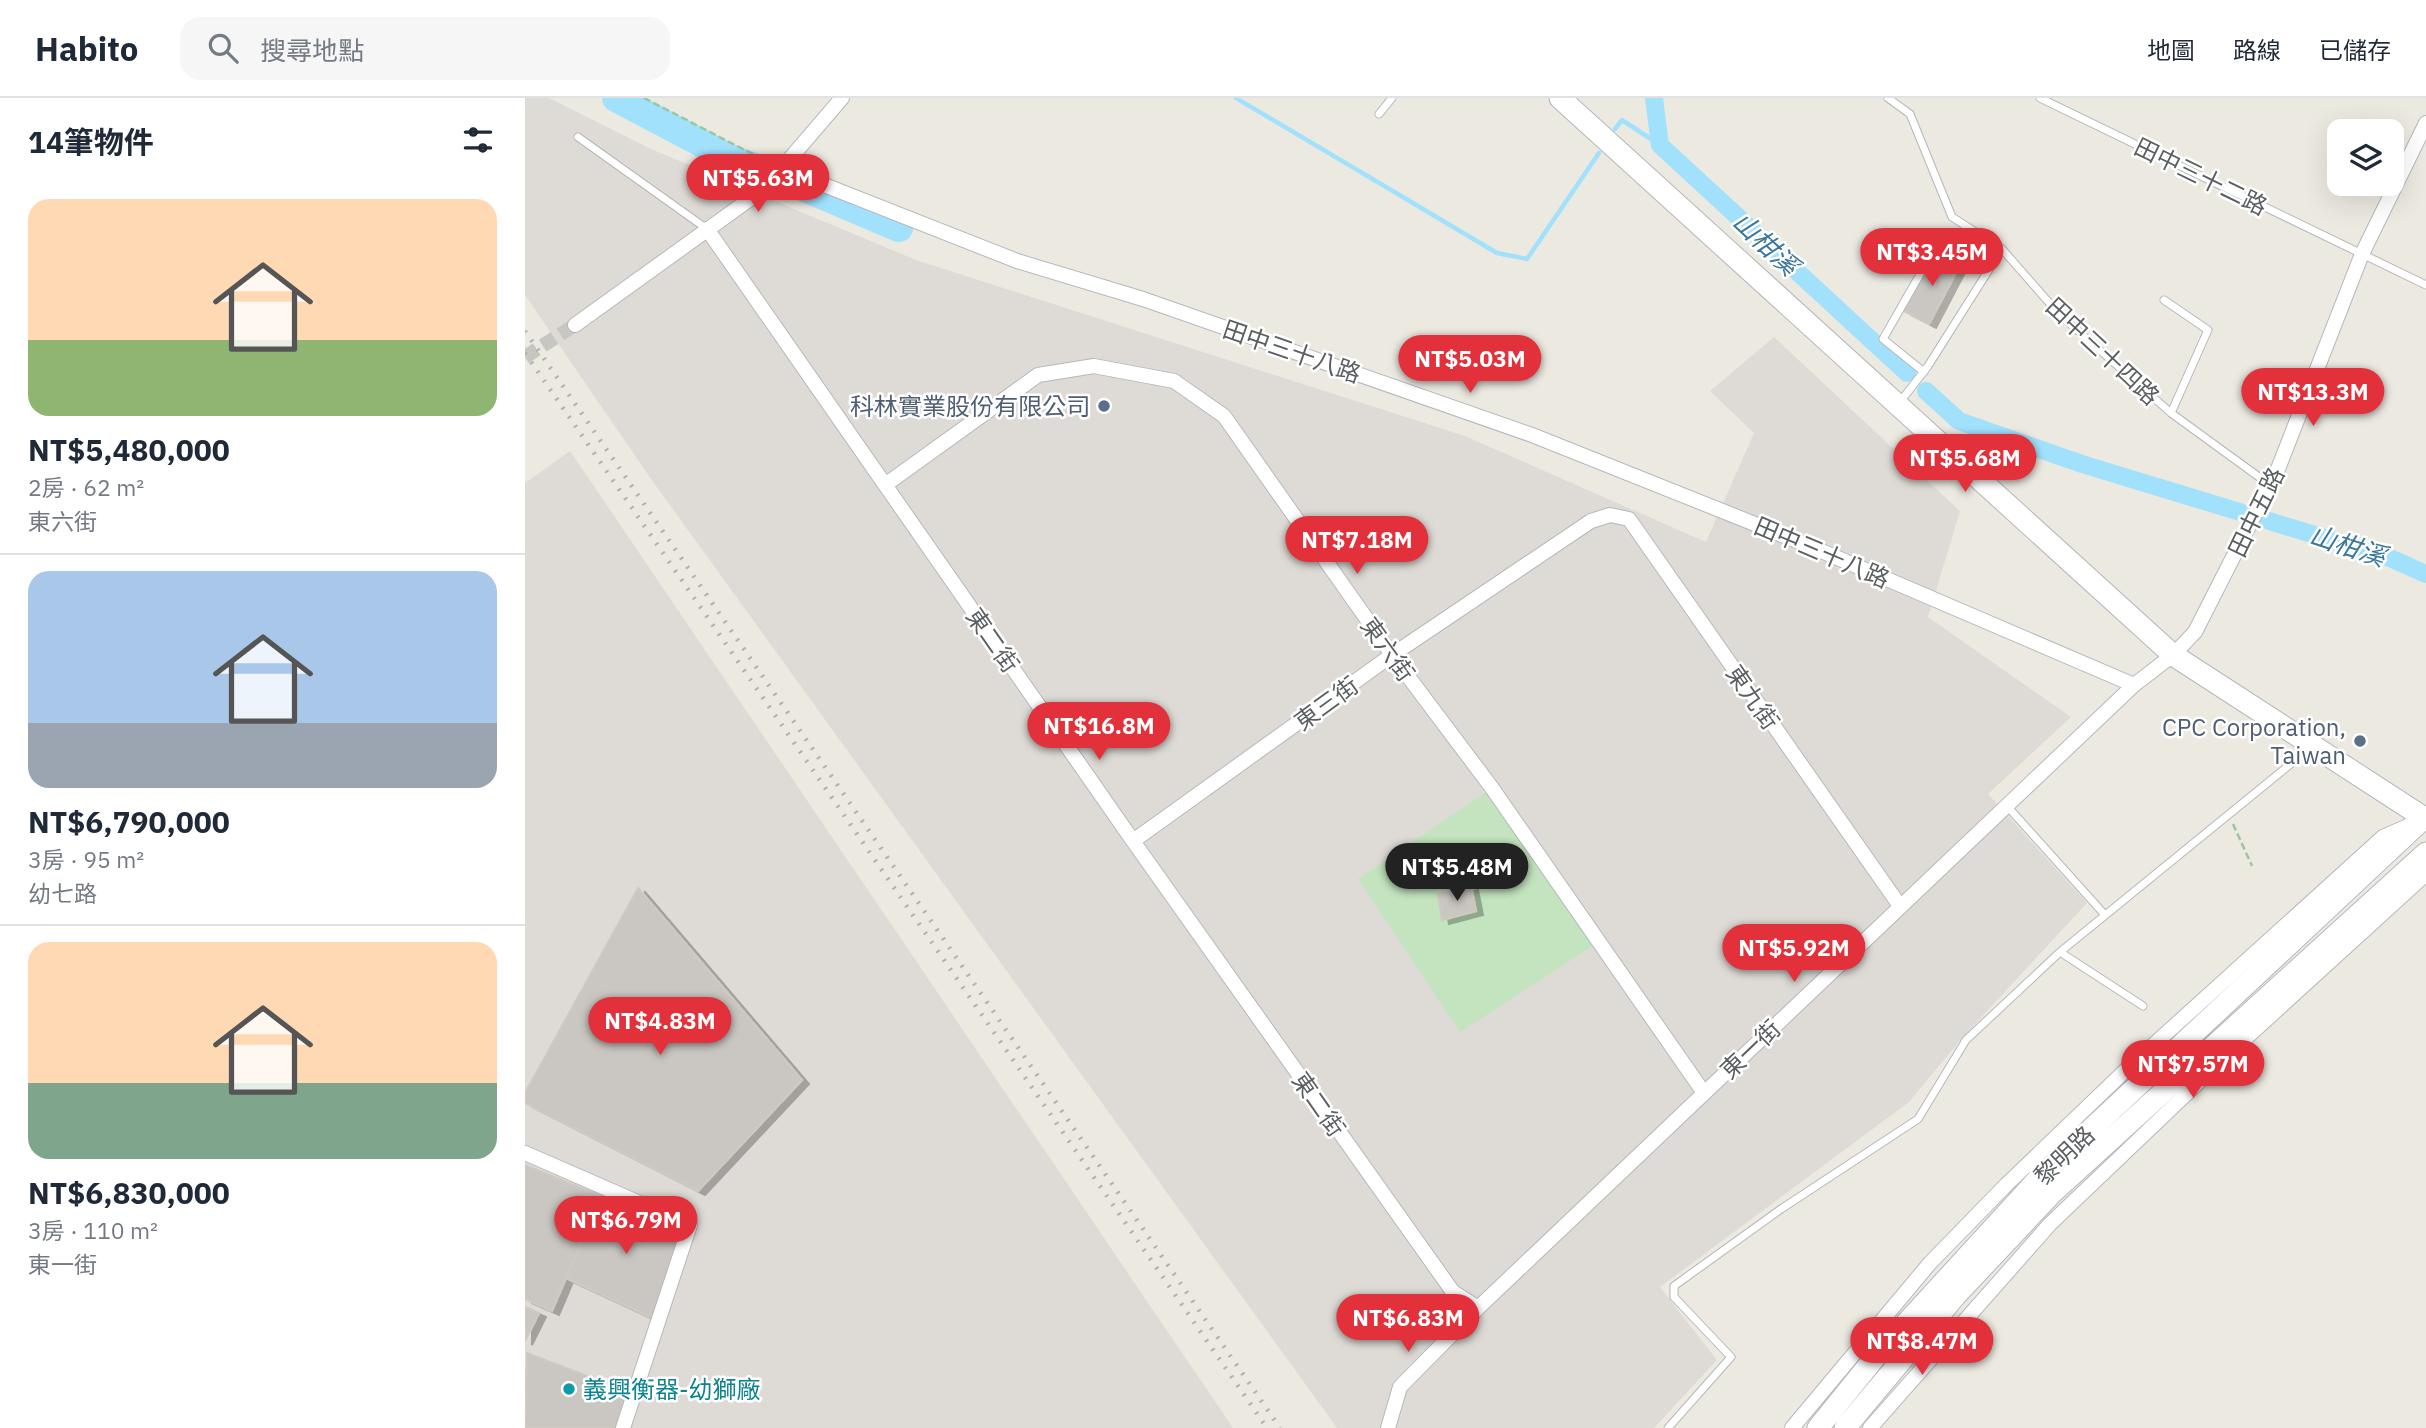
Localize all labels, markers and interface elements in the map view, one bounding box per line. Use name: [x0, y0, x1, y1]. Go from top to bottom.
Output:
search box: [180, 17, 670, 80]
text: Habito: [35, 27, 138, 70]
icon: search: [204, 29, 242, 67]
text: 搜尋地點: [260, 33, 364, 67]
text: 地圖: [2147, 34, 2195, 66]
text: 路線: [2233, 34, 2281, 66]
text: 已儲存: [2319, 34, 2391, 66]
map controls: [2327, 119, 2404, 196]
button: layers: [2327, 119, 2404, 196]
icon: filters: [459, 121, 497, 159]
text: 14筆物件: [28, 122, 154, 161]
street label: 田中三十二路: [2129, 130, 2273, 222]
pin: NT$5.63M: [686, 155, 830, 214]
text: NT$5.63M: [702, 162, 814, 192]
water label: 山柑溪: [1726, 204, 1809, 285]
pin: NT$3.45M: [1860, 228, 2004, 288]
text: NT$3.45M: [1876, 236, 1988, 266]
icon: home: [200, 244, 326, 370]
street label: 田中三十四路: [2039, 290, 2167, 412]
street label: 田中三十八路: [1219, 312, 1365, 390]
pin: NT$5.03M: [1398, 336, 1542, 395]
text: NT$5.03M: [1414, 343, 1526, 373]
pin: NT$13.3M: [2241, 368, 2385, 428]
text: NT$13.3M: [2257, 376, 2369, 406]
place label: 科林實業股份有限公司: [850, 390, 1090, 422]
marker: 科林實業股份有限公司: [1096, 398, 1112, 414]
text: NT$5,480,000: [28, 430, 230, 469]
pin: NT$5.68M: [1893, 434, 2037, 494]
text: NT$5.68M: [1909, 442, 2021, 472]
street label: 田中五路: [2221, 462, 2291, 562]
text: 2房 · 62 m²: [28, 472, 144, 502]
text: 東六街: [28, 506, 97, 536]
street label: 田中三十八路: [1749, 509, 1895, 595]
pin: NT$7.18M: [1285, 517, 1429, 576]
water label: 山柑溪: [2306, 517, 2394, 574]
text: NT$7.18M: [1301, 524, 1413, 554]
street label: 東二街: [959, 601, 1027, 679]
street label: 東六街: [1354, 610, 1422, 688]
icon: home: [200, 616, 326, 742]
street label: 東九街: [1719, 658, 1787, 736]
street label: 東三街: [1287, 669, 1365, 737]
pin: NT$16.8M: [1027, 702, 1171, 762]
text: NT$16.8M: [1043, 710, 1155, 740]
place label: CPC Corporation, Taiwan: [2162, 711, 2346, 771]
marker: CPC Corporation, Taiwan: [2352, 733, 2368, 749]
text: NT$6,790,000: [28, 802, 230, 841]
text: 3房 · 95 m²: [28, 844, 144, 874]
pin: NT$5.48M: [1385, 844, 1529, 903]
text: NT$5.48M: [1401, 851, 1513, 881]
text: 幼七路: [28, 878, 97, 908]
pin: NT$5.92M: [1722, 924, 1866, 984]
text: NT$5.92M: [1738, 932, 1850, 962]
icon: home: [200, 987, 326, 1113]
pin: NT$4.83M: [588, 998, 732, 1057]
text: NT$4.83M: [604, 1005, 716, 1035]
street label: 東一街: [1713, 1012, 1787, 1086]
pin: NT$7.57M: [2121, 1040, 2265, 1100]
text: NT$7.57M: [2137, 1048, 2249, 1078]
street label: 東二街: [1285, 1065, 1353, 1143]
street label: 黎明路: [2027, 1118, 2101, 1192]
text: NT$6,830,000: [28, 1173, 230, 1212]
pin: NT$6.79M: [554, 1196, 698, 1256]
text: NT$6.79M: [570, 1204, 682, 1234]
text: 3房 · 110 m²: [28, 1215, 158, 1245]
text: 東一街: [28, 1249, 97, 1279]
pin: NT$6.83M: [1336, 1294, 1480, 1354]
text: NT$6.83M: [1352, 1302, 1464, 1332]
pin: NT$8.47M: [1850, 1318, 1994, 1377]
text: NT$8.47M: [1866, 1325, 1978, 1355]
place label: 義興衡器-幼獅廠: [583, 1373, 761, 1405]
marker: 義興衡器-幼獅廠: [561, 1381, 577, 1397]

